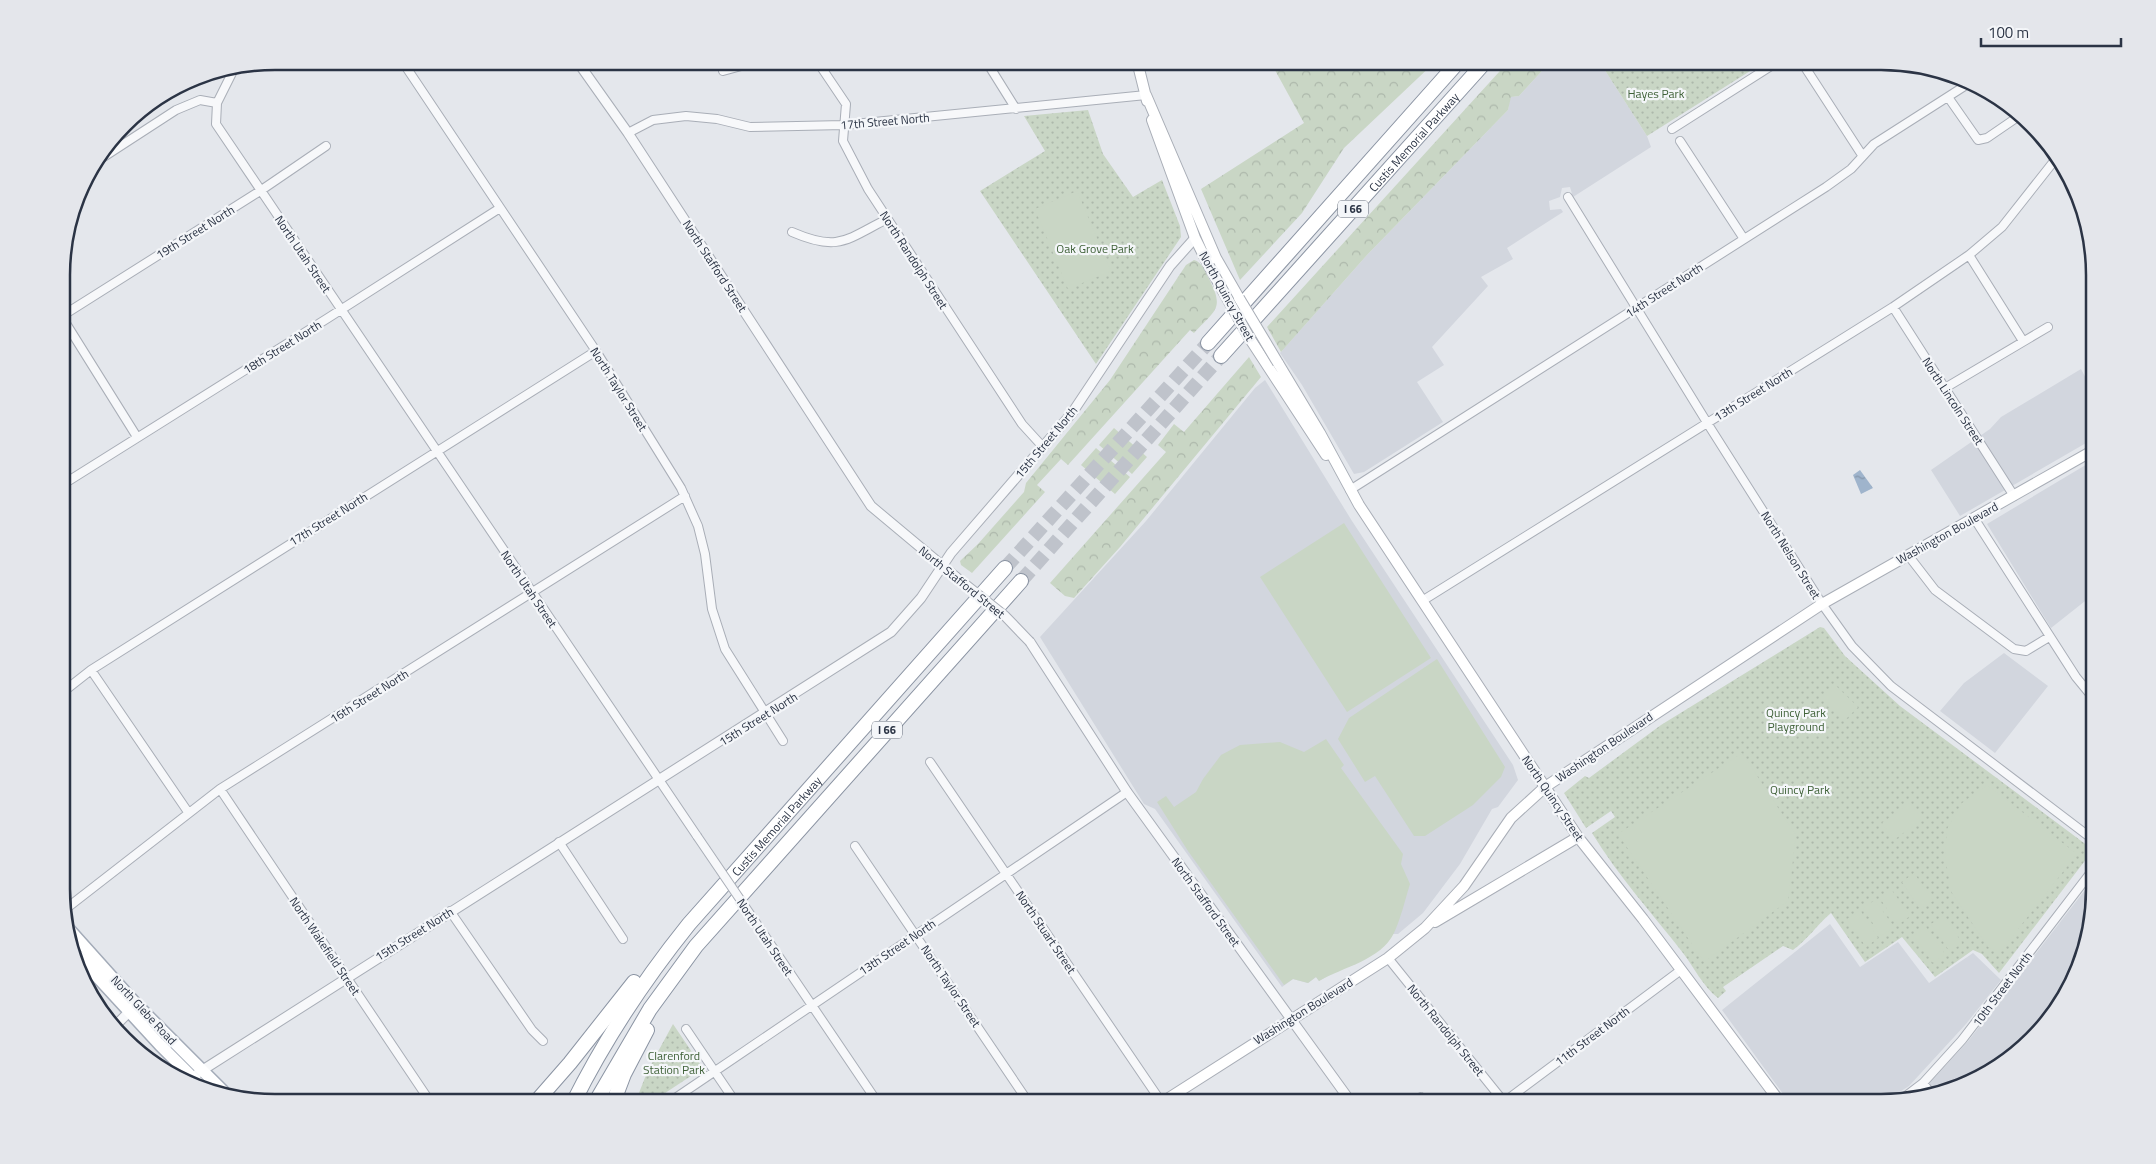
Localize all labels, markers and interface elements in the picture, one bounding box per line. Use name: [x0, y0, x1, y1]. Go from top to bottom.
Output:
scale bar: [1981, 15, 2121, 47]
text: 100 m: [1988, 21, 2029, 44]
park label: Hayes Park: [1628, 84, 1685, 103]
street label: Custis Memorial Parkway: [1364, 88, 1463, 196]
street label: 17th Street North: [840, 108, 930, 134]
street label: 19th Street North: [152, 200, 238, 264]
road number: I 66: [1338, 200, 1368, 218]
street label: North Randolph Street: [875, 207, 953, 313]
street label: North Utah Street: [270, 211, 336, 297]
street label: North Stafford Street: [678, 216, 752, 317]
park label: Oak Grove Park: [1056, 239, 1134, 258]
street label: North Quincy Street: [1194, 248, 1260, 345]
street label: 14th Street North: [1621, 258, 1707, 322]
street label: 18th Street North: [239, 315, 325, 379]
street label: North Taylor Street: [586, 343, 653, 435]
street label: North Lincoln Street: [1918, 353, 1989, 449]
street label: 13th Street North: [1710, 362, 1796, 426]
street label: 15th Street North: [1010, 402, 1082, 482]
street label: 17th Street North: [285, 487, 371, 551]
street label: Washington Boulevard: [1892, 497, 2002, 569]
street label: North Nelson Street: [1756, 507, 1826, 603]
street label: North Stafford Street: [915, 541, 1010, 623]
street label: North Utah Street: [496, 546, 562, 632]
street label: 16th Street North: [326, 664, 412, 728]
street label: 15th Street North: [715, 687, 801, 751]
park label: Quincy Park Playground: [1766, 703, 1826, 736]
street label: Washington Boulevard: [1551, 707, 1657, 787]
road number: I 66: [872, 722, 902, 738]
street label: North Quincy Street: [1517, 751, 1589, 845]
street label: Custis Memorial Parkway: [727, 771, 826, 880]
park label: Quincy Park: [1770, 780, 1830, 799]
street label: North Stafford Street: [1167, 853, 1245, 951]
street label: North Stuart Street: [1011, 887, 1081, 978]
street label: North Wakefield Street: [285, 893, 366, 1000]
street label: North Utah Street: [732, 894, 798, 980]
street label: 15th Street North: [371, 902, 457, 966]
street label: 13th Street North: [855, 914, 939, 980]
street label: North Taylor Street: [916, 941, 986, 1032]
street label: 10th Street North: [1967, 948, 2037, 1030]
street label: North Glebe Road: [107, 971, 181, 1049]
street label: Washington Boulevard: [1250, 973, 1356, 1049]
street label: North Randolph Street: [1403, 980, 1490, 1081]
street label: 11th Street North: [1551, 1001, 1633, 1071]
park label: Clarenford Station Park: [643, 1046, 705, 1079]

